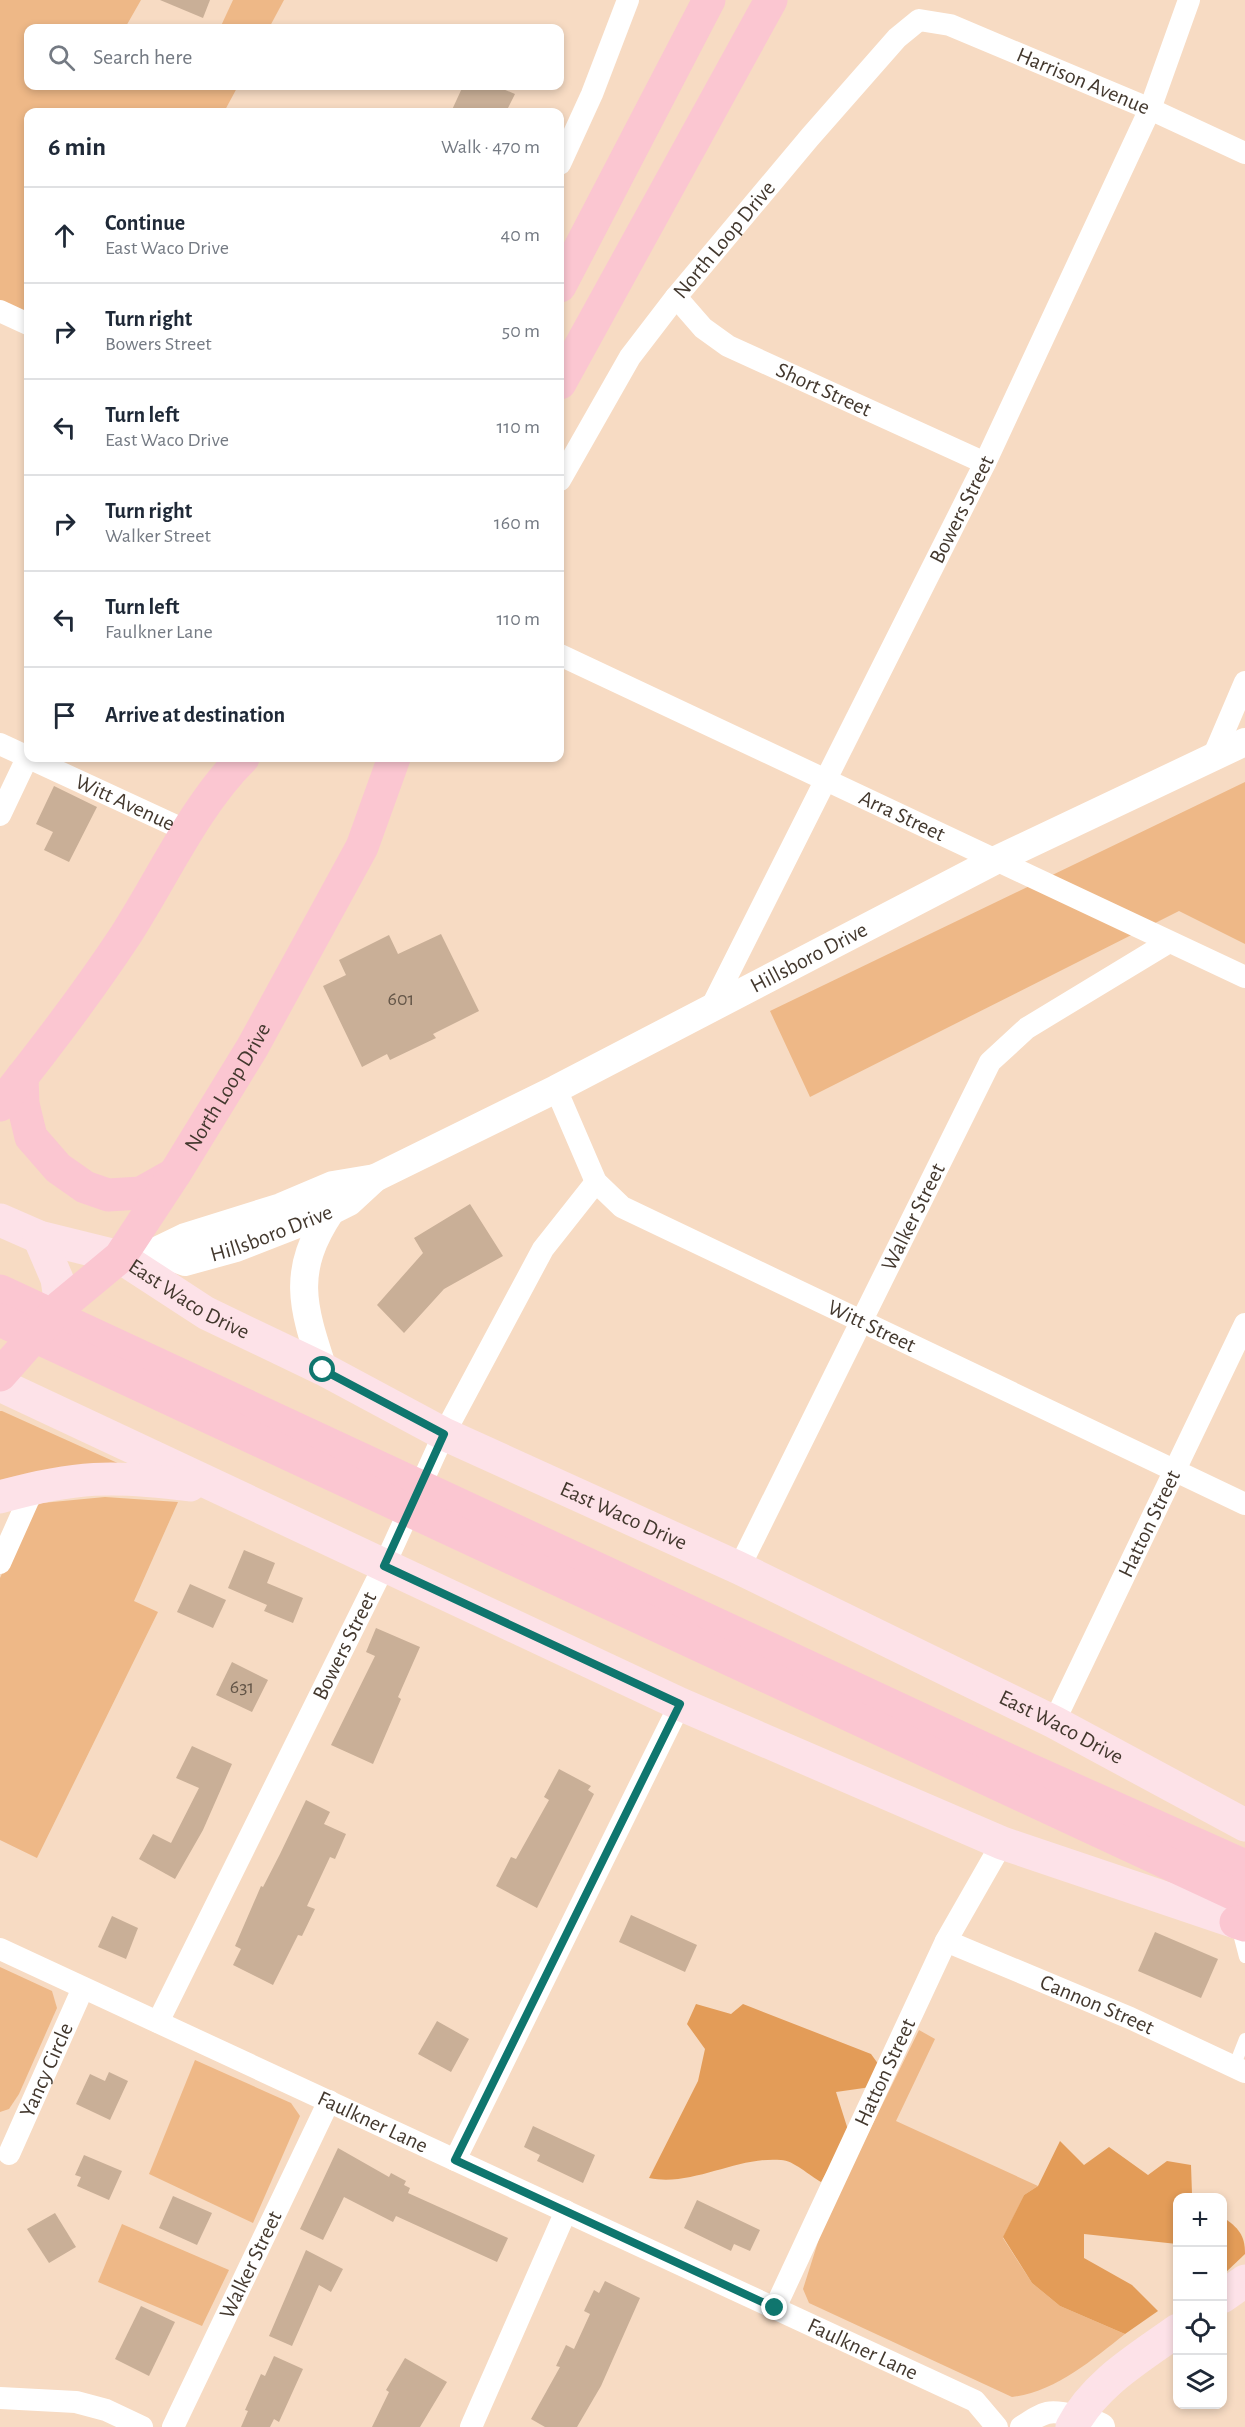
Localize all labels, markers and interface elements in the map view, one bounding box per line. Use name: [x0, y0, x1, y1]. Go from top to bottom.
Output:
search box: [24, 24, 564, 90]
icon: search: [45, 41, 78, 74]
street label: Harrison Avenue: [1014, 43, 1153, 119]
text: Search here: [93, 46, 192, 68]
text: 6 min: [48, 134, 106, 160]
text: Walk · 470 m: [441, 137, 540, 157]
street label: North Loop Drive: [669, 177, 779, 302]
text: Continue: [105, 212, 185, 234]
icon: ahead: [48, 219, 81, 252]
text: 40 m: [501, 225, 540, 245]
text: East Waco Drive: [105, 238, 229, 258]
text: Turn right: [105, 308, 192, 330]
icon: right: [48, 315, 81, 348]
text: 50 m: [502, 321, 540, 341]
text: Bowers Street: [105, 334, 212, 354]
street label: Short Street: [773, 358, 875, 421]
text: Turn left: [105, 404, 179, 426]
icon: left: [48, 411, 81, 444]
text: 110 m: [496, 417, 540, 437]
text: East Waco Drive: [105, 430, 229, 450]
street label: Bowers Street: [925, 452, 998, 567]
text: Turn right: [105, 500, 192, 522]
icon: right: [48, 507, 81, 540]
text: 160 m: [494, 513, 540, 533]
text: Walker Street: [105, 526, 211, 546]
text: Turn left: [105, 596, 179, 618]
icon: left: [48, 603, 81, 636]
text: 110 m: [496, 609, 540, 629]
text: Faulkner Lane: [105, 622, 213, 642]
icon: arrive: [48, 699, 81, 732]
text: Arrive at destination: [105, 704, 285, 726]
street label: Witt Avenue: [72, 770, 178, 835]
street label: Arra Street: [856, 786, 948, 845]
street label: Hillsboro Drive: [747, 918, 871, 997]
house number: 601: [388, 989, 414, 1009]
street label: North Loop Drive: [180, 1019, 274, 1155]
street label: Walker Street: [877, 1160, 949, 1274]
street label: Hillsboro Drive: [208, 1201, 335, 1266]
street label: East Waco Drive: [125, 1255, 253, 1343]
street label: Witt Street: [824, 1296, 919, 1356]
route start: [309, 1356, 335, 1382]
street label: Hatton Street: [1114, 1467, 1184, 1581]
street label: East Waco Drive: [557, 1477, 690, 1554]
street label: Bowers Street: [309, 1588, 380, 1703]
house number: 631: [230, 1677, 254, 1697]
street label: East Waco Drive: [996, 1686, 1127, 1768]
street label: Cannon Street: [1037, 1971, 1158, 2039]
street label: Hatton Street: [850, 2015, 919, 2130]
street label: Yancy Circle: [16, 2019, 77, 2121]
street label: Faulkner Lane: [314, 2087, 431, 2157]
map controls: [1173, 2193, 1227, 2409]
button: +: [1173, 2193, 1227, 2247]
street label: Walker Street: [216, 2207, 286, 2322]
button: −: [1173, 2247, 1227, 2301]
route end: [761, 2294, 787, 2320]
button: locate: [1173, 2301, 1227, 2355]
street label: Faulkner Lane: [804, 2314, 921, 2384]
button: layers: [1173, 2355, 1227, 2409]

